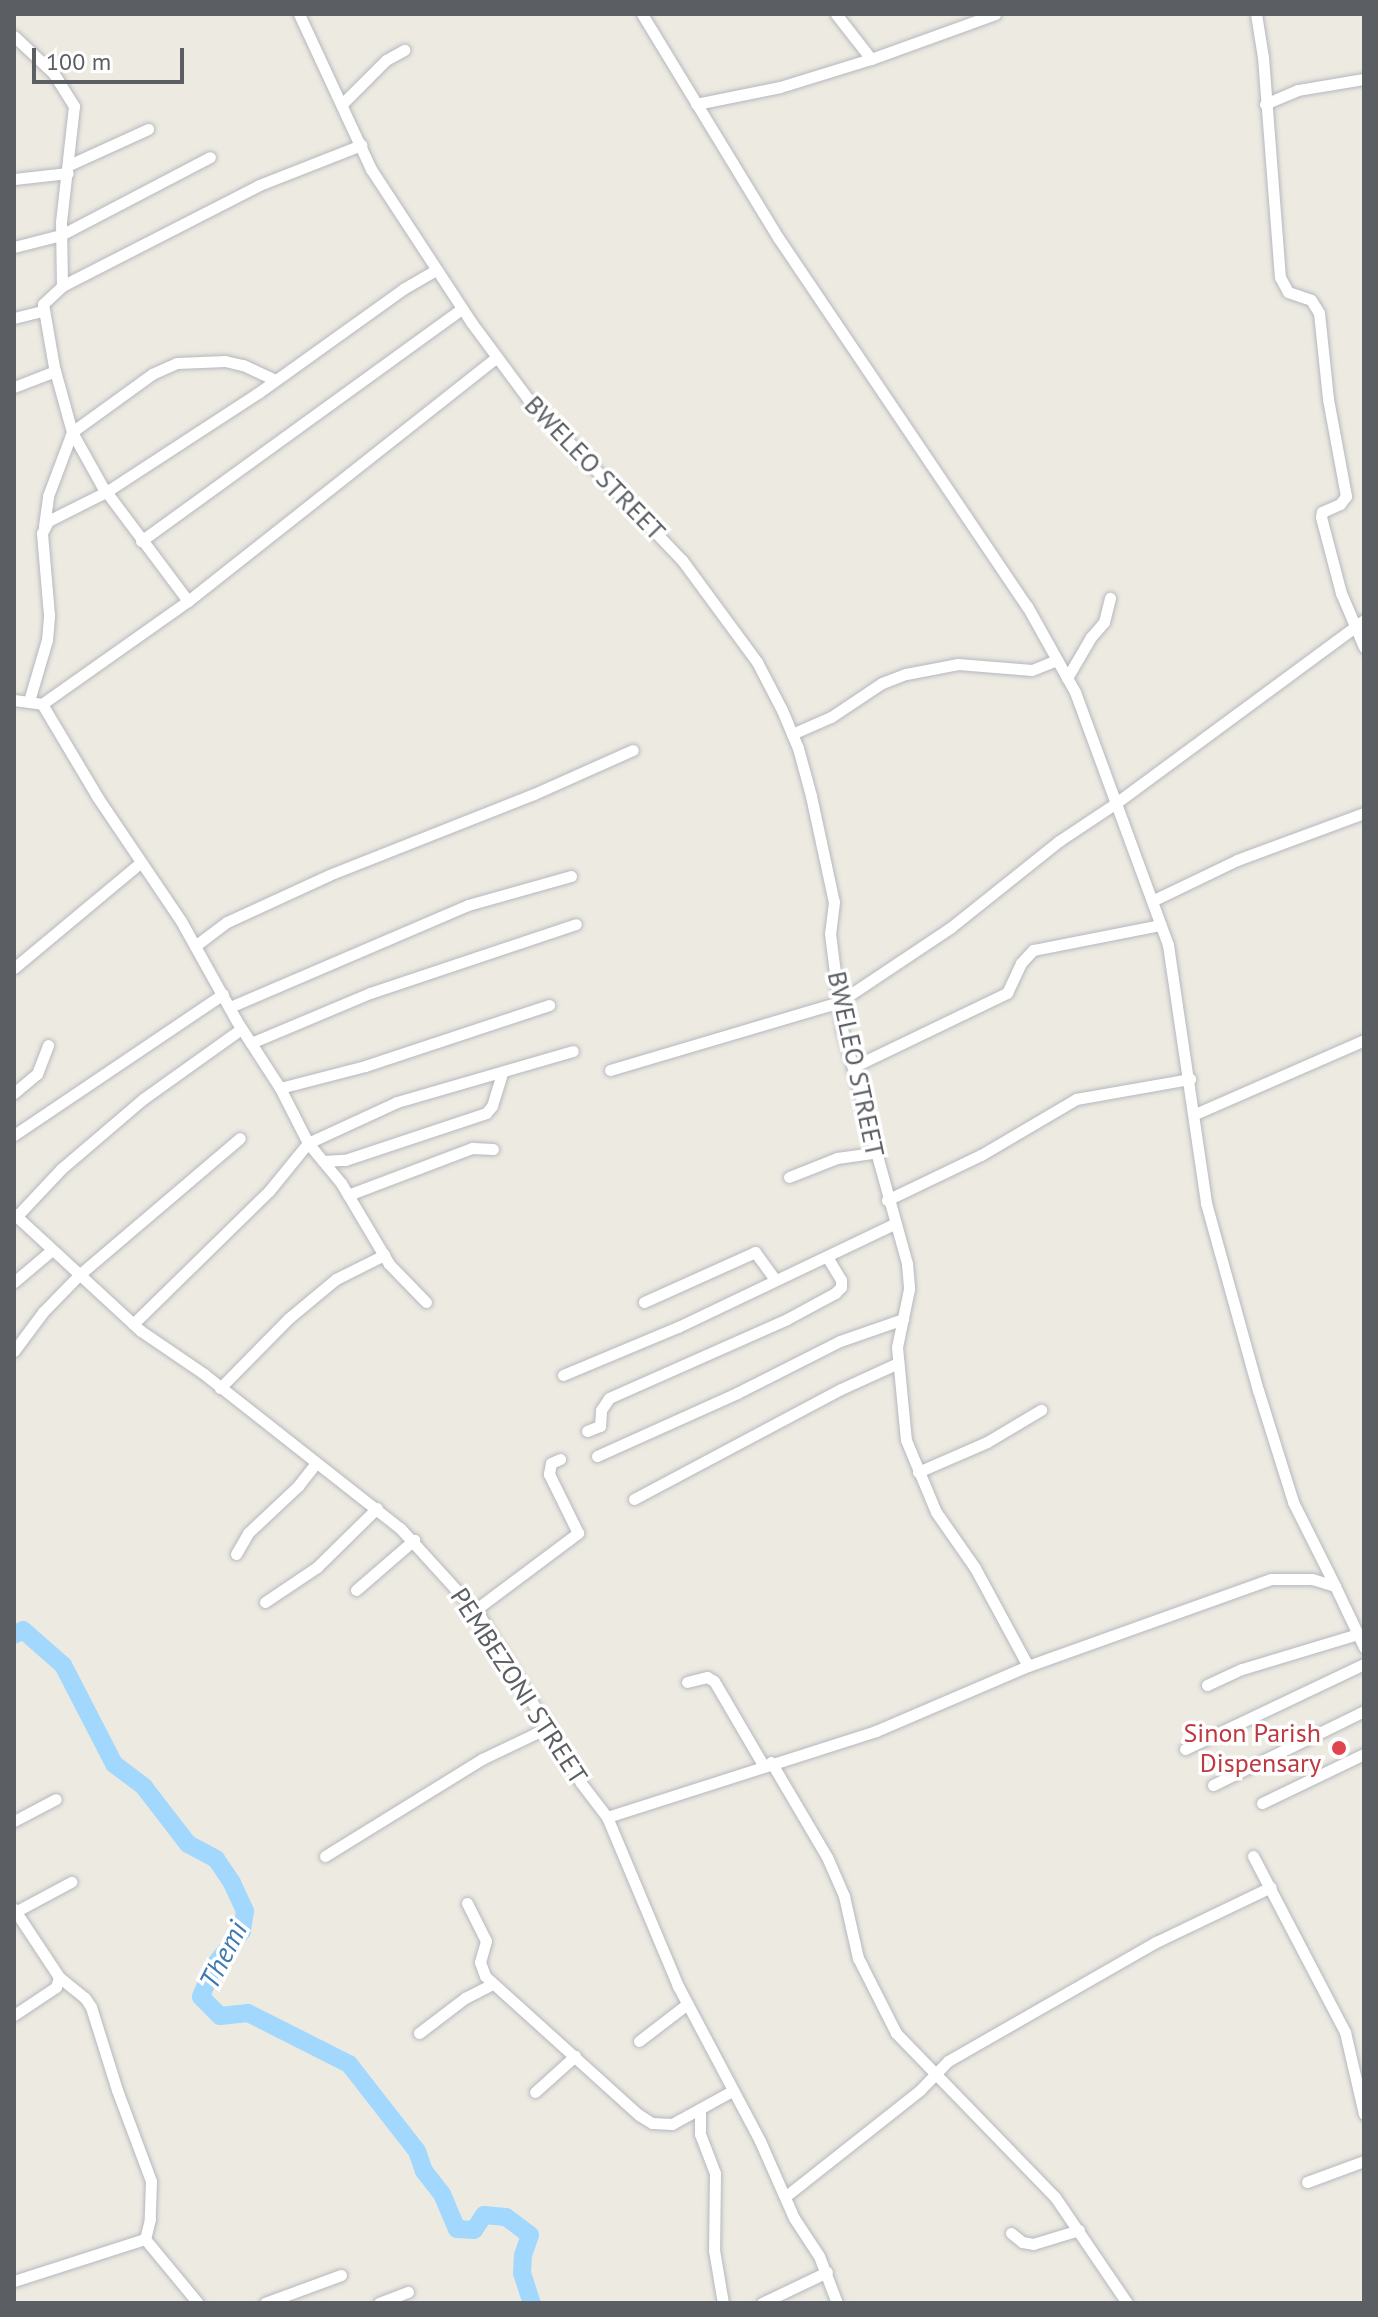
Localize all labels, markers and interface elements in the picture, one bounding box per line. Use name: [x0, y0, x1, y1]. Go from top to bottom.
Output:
scale bar: [36, 32, 188, 82]
text: 100 m: [46, 46, 111, 77]
street label: BWELEO STREET: [518, 389, 672, 547]
street label: BWELEO STREET: [821, 968, 891, 1160]
street label: PEMBEZONI STREET: [444, 1582, 594, 1790]
place label: Sinon Parish Dispensary: [1183, 1717, 1321, 1778]
marker: Sinon Parish Dispensary: [1328, 1737, 1350, 1759]
water label: Themi: [192, 1916, 254, 1994]

